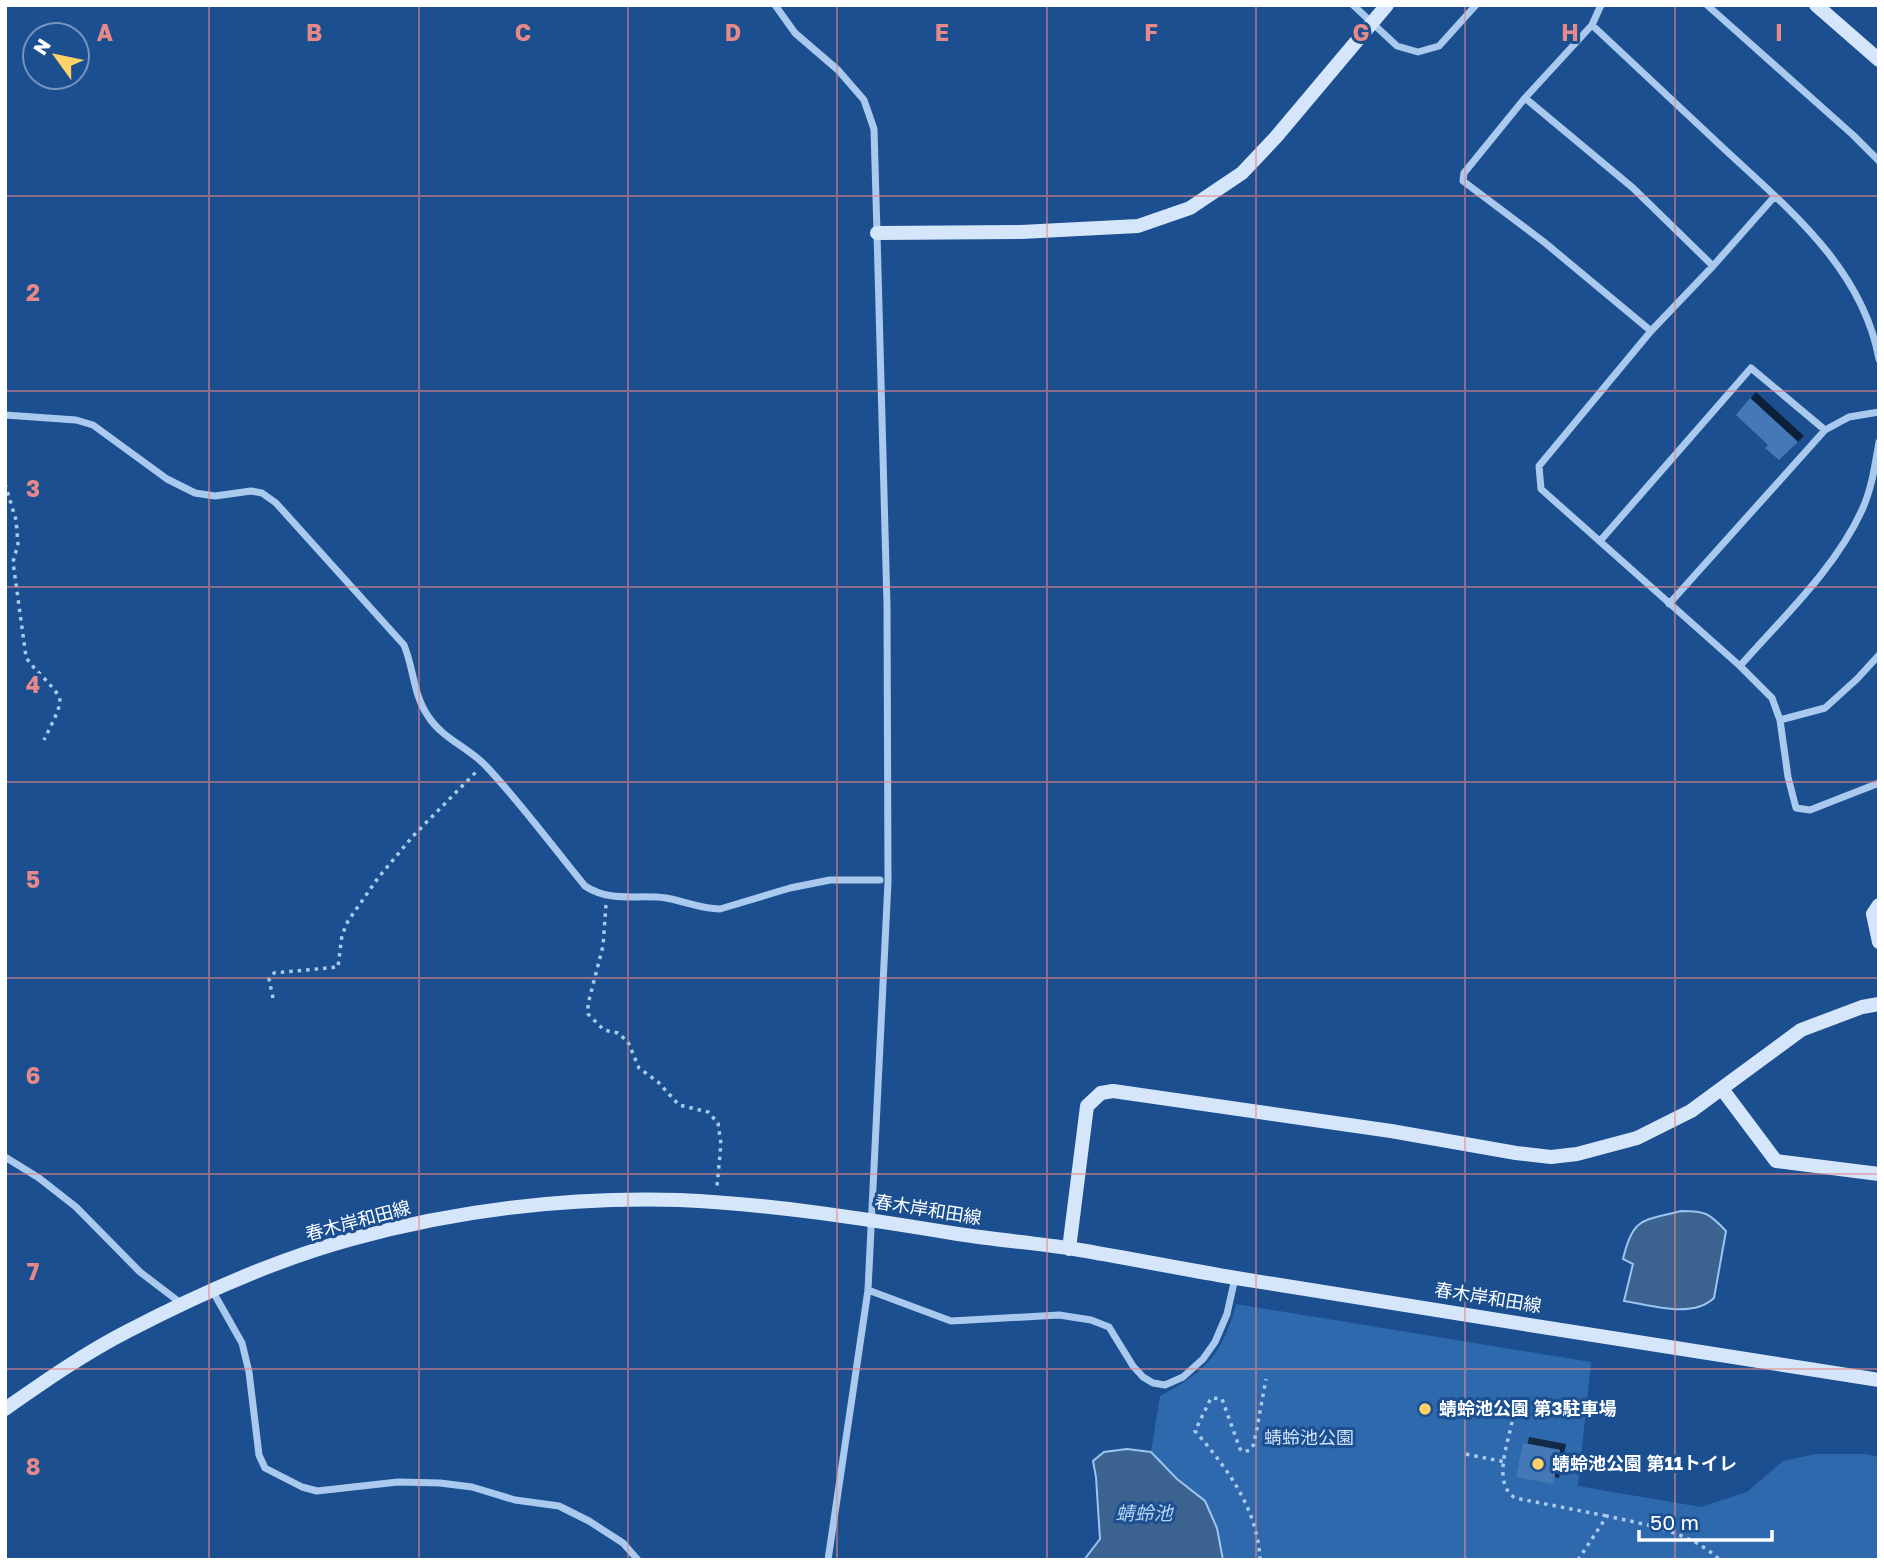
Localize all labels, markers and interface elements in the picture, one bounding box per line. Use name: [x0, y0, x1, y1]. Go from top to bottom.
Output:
text: A: [97, 18, 114, 46]
text: B: [306, 18, 322, 46]
text: C: [515, 18, 531, 46]
text: D: [725, 18, 741, 46]
text: E: [935, 18, 949, 46]
text: F: [1144, 18, 1158, 46]
text: G: [1353, 18, 1369, 46]
text: H: [1561, 18, 1579, 46]
text: I: [1775, 18, 1783, 46]
north arrow: [21, 21, 91, 91]
text: N: [28, 34, 55, 59]
text: 2: [26, 278, 40, 306]
text: 3: [26, 474, 40, 502]
text: 4: [26, 670, 40, 698]
text: 5: [26, 865, 40, 893]
text: 6: [26, 1061, 40, 1089]
street label: 春木岸和田線: [873, 1190, 983, 1228]
street label: 春木岸和田線: [303, 1195, 413, 1245]
text: 7: [27, 1257, 39, 1285]
street label: 春木岸和田線: [1433, 1278, 1543, 1316]
place label: 蜻蛉池公園 第3駐車場: [1439, 1397, 1616, 1419]
marker: 蜻蛉池公園 第3駐車場: [1417, 1401, 1433, 1417]
park label: 蜻蛉池公園: [1264, 1426, 1354, 1448]
text: 8: [26, 1452, 40, 1480]
place label: 蜻蛉池公園 第11トイレ: [1552, 1452, 1737, 1474]
marker: 蜻蛉池公園 第11トイレ: [1530, 1456, 1546, 1472]
scale bar: [1639, 1498, 1772, 1542]
water label: 蜻蛉池: [1115, 1501, 1174, 1524]
text: 50 m: [1650, 1509, 1699, 1535]

